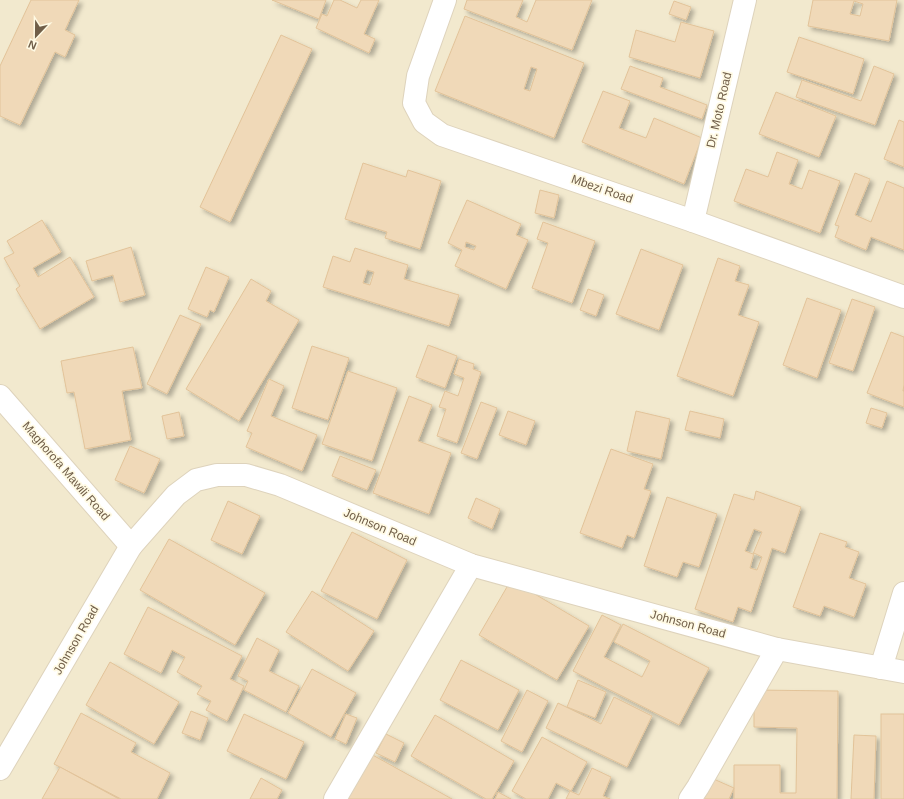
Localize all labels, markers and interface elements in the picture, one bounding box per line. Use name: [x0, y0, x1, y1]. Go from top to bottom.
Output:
north arrow: [16, 16, 56, 56]
text: N: [26, 38, 38, 52]
street label: Dr. Moto Road: [703, 71, 735, 149]
street label: Mbezi Road: [569, 172, 635, 206]
street label: Maghorofa Mawili Road: [19, 419, 113, 523]
street label: Johnson Road: [342, 505, 418, 549]
street label: Johnson Road: [51, 603, 101, 677]
street label: Johnson Road: [649, 607, 727, 641]

